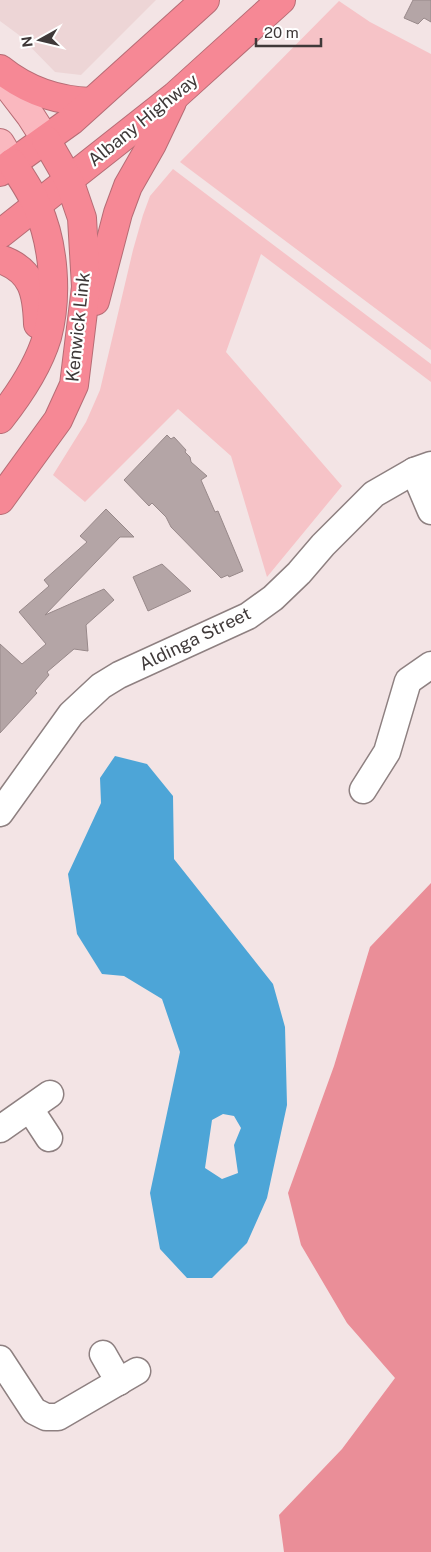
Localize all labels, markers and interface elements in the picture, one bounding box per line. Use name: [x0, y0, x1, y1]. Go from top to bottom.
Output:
north arrow: [15, 15, 65, 65]
scale bar: [256, 15, 321, 47]
text: 20 m: [264, 24, 299, 41]
text: N: [18, 35, 36, 48]
street label: Albany Highway: [83, 69, 202, 170]
street label: Kenwick Link: [61, 271, 94, 383]
street label: Aldinga Street: [136, 602, 254, 675]

